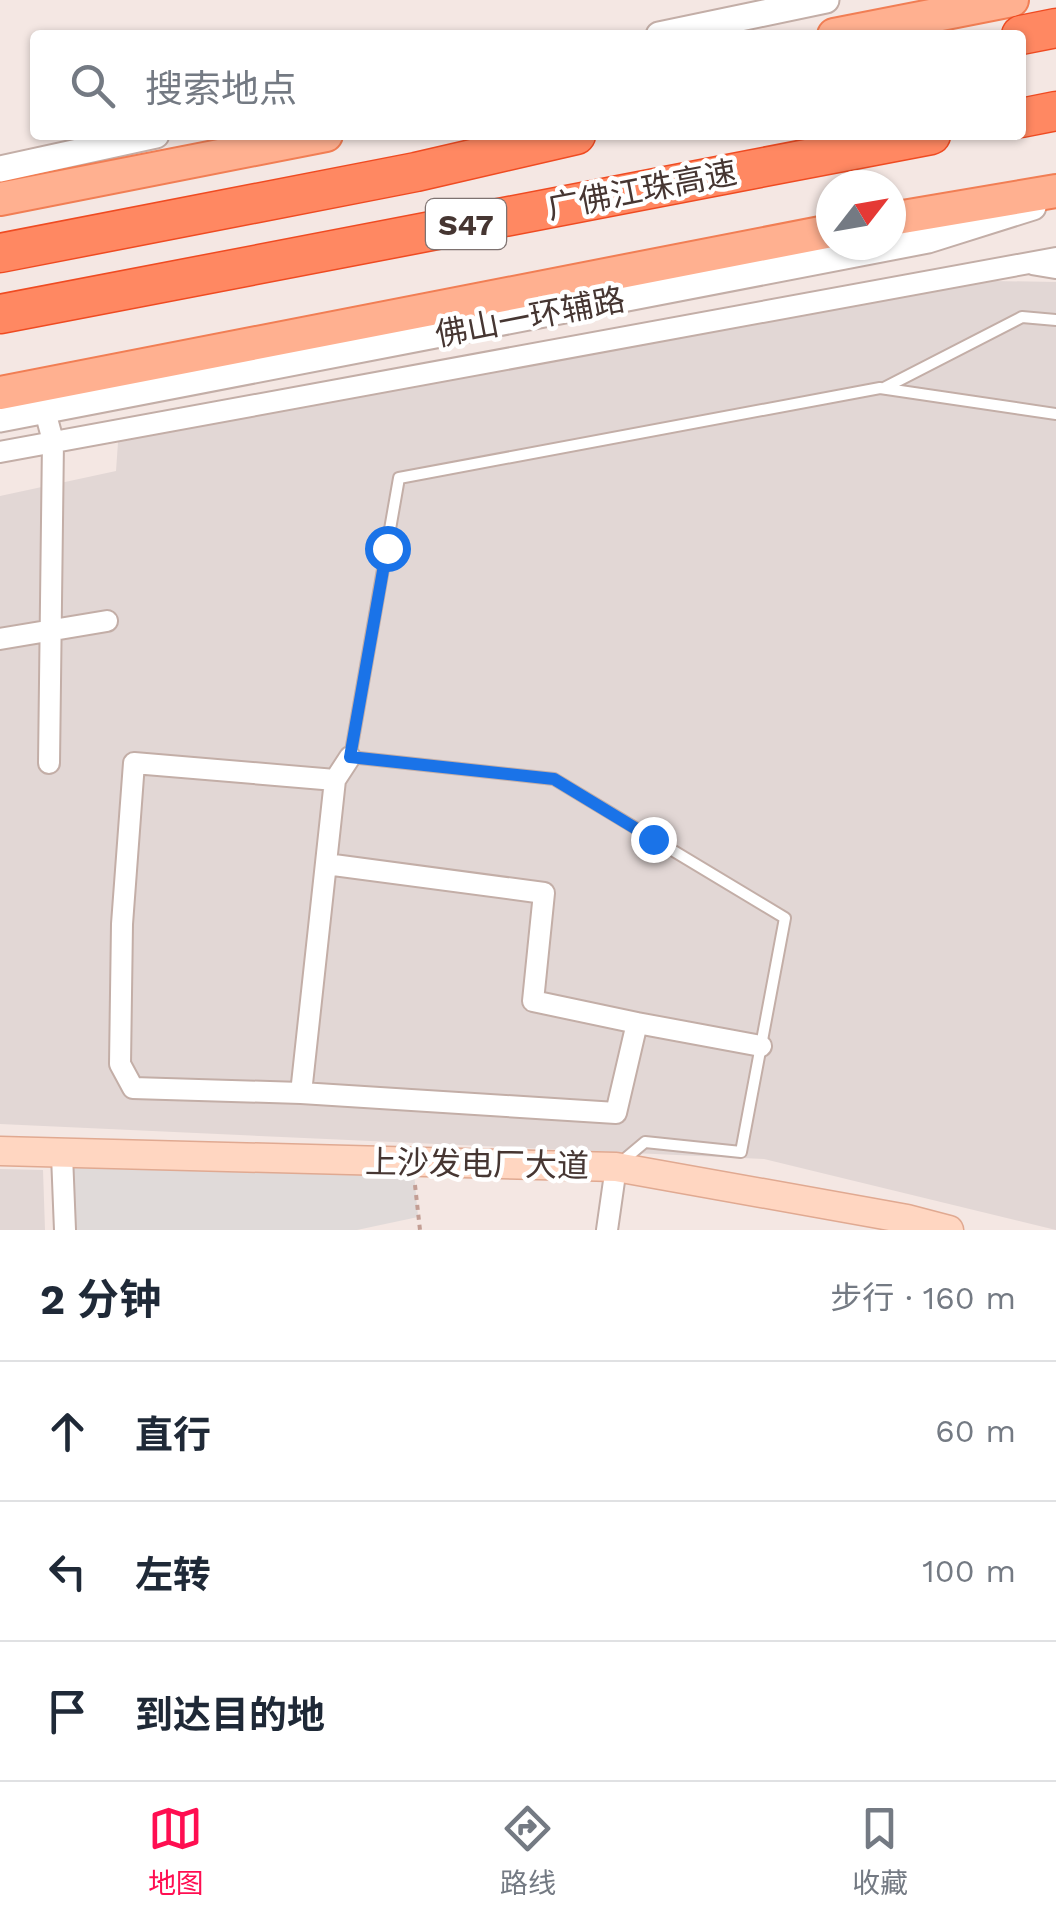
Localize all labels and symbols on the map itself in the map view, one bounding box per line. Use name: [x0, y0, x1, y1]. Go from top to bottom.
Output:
street label: 广佛江珠高速: [544, 153, 740, 227]
north arrow: [816, 170, 906, 260]
road number: S47: [426, 199, 506, 249]
street label: 佛山一环辅路: [432, 280, 628, 354]
route start: [365, 526, 411, 572]
route end: [631, 817, 677, 863]
street label: 上沙发电厂大道: [365, 1143, 589, 1185]

